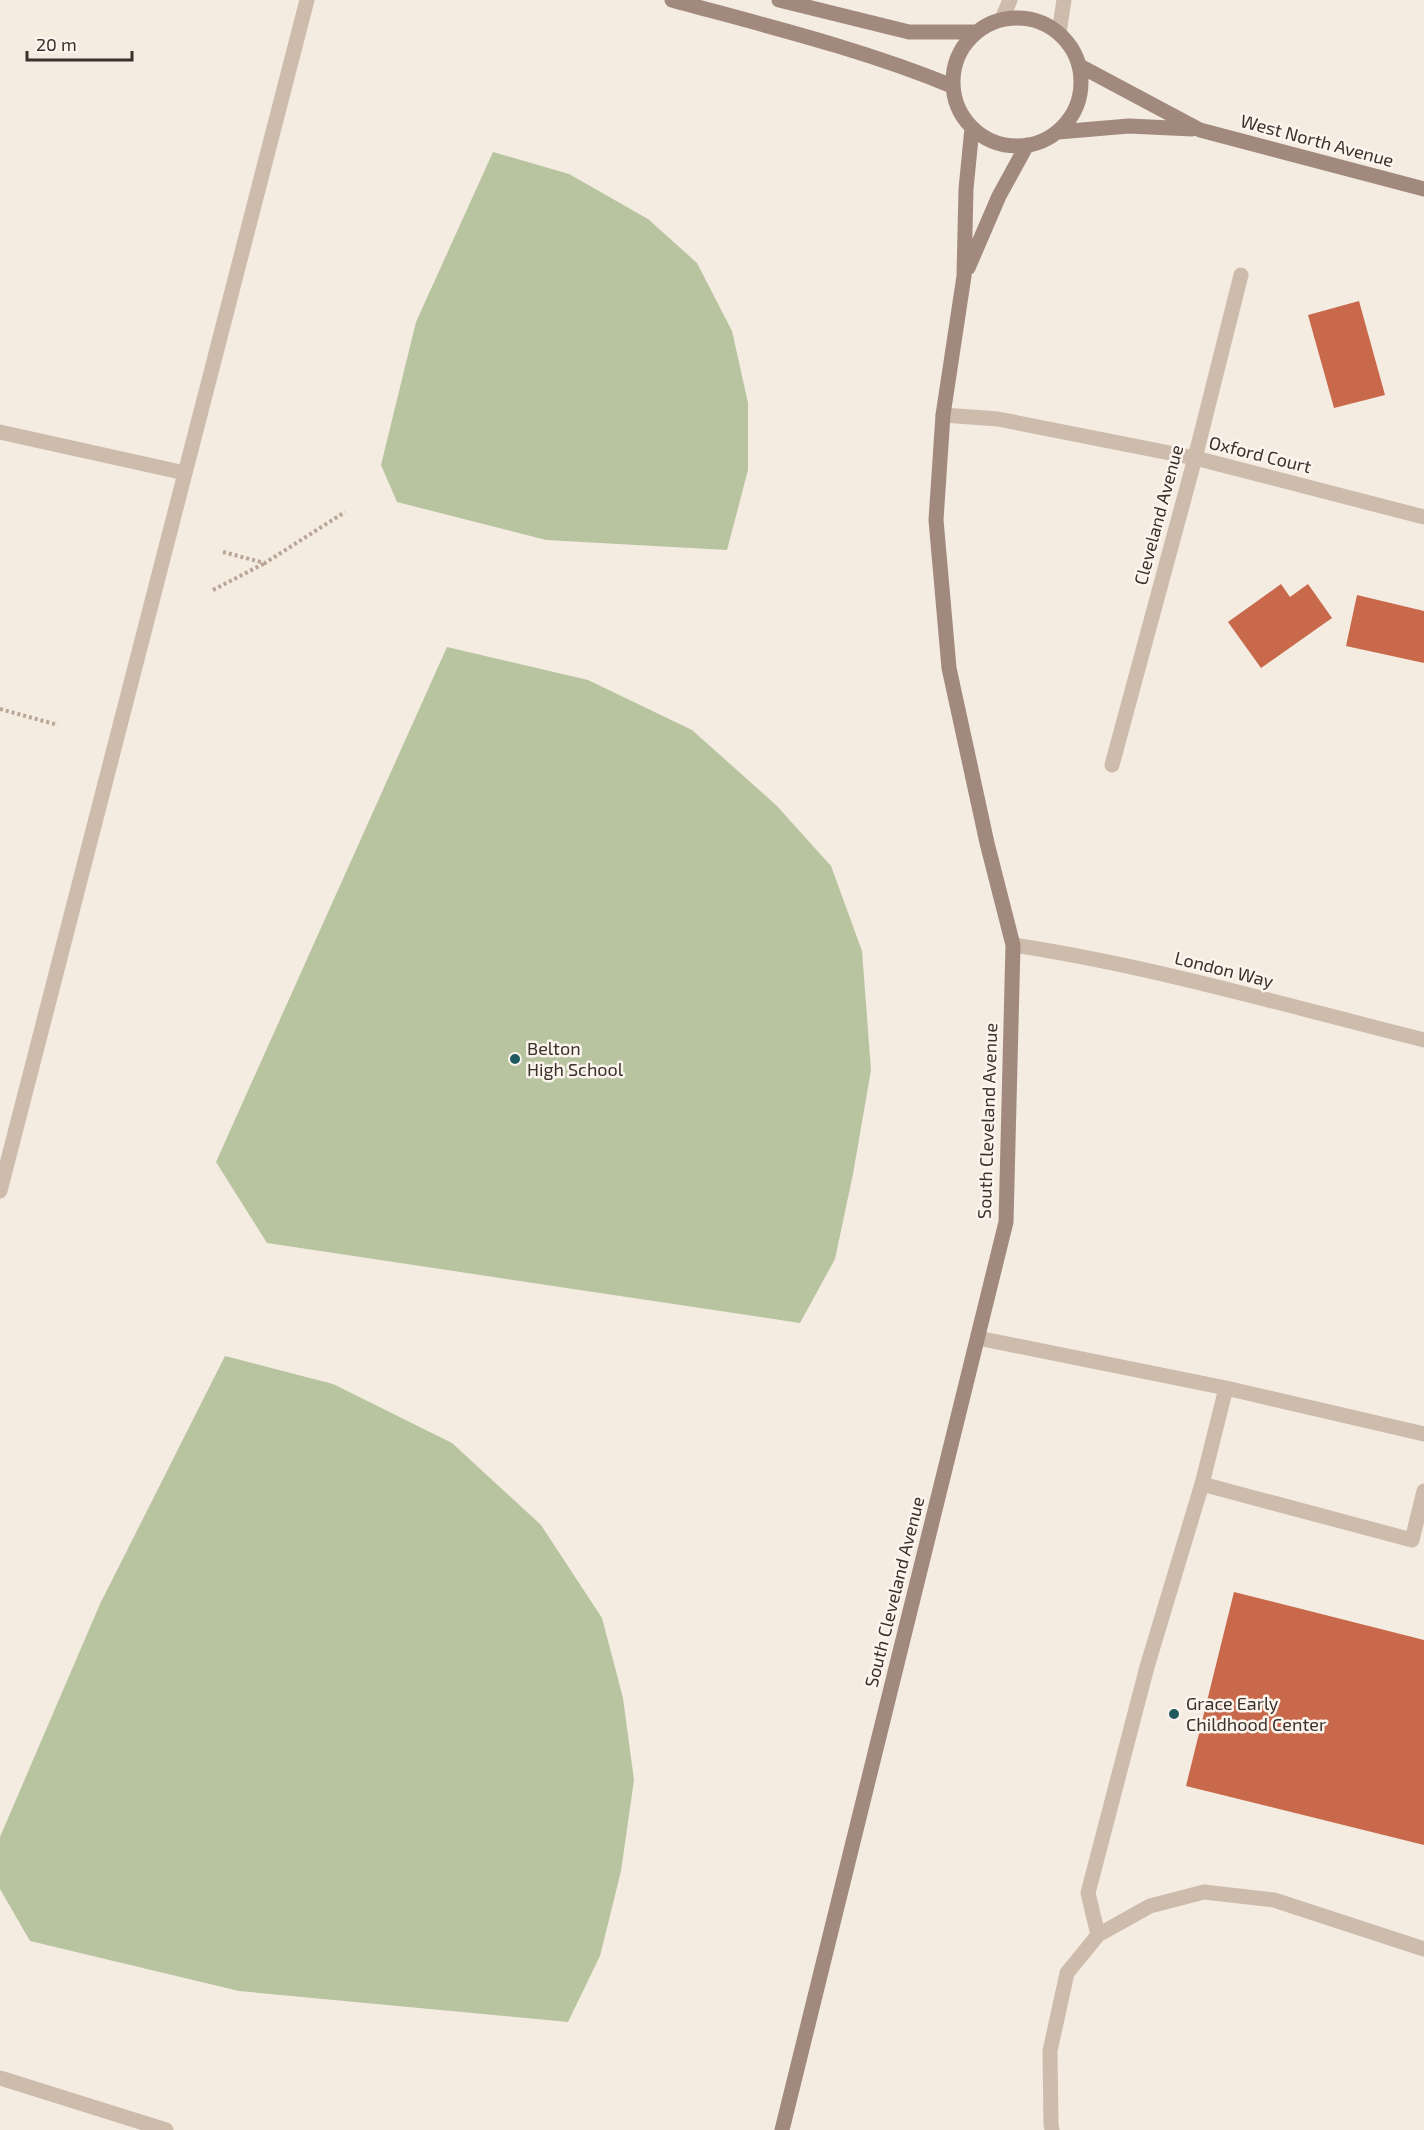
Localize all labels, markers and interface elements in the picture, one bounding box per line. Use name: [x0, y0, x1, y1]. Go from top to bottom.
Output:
scale bar: [27, 24, 132, 62]
text: 20 m: [36, 33, 77, 55]
street label: West North Avenue: [1238, 109, 1396, 171]
street label: Oxford Court: [1207, 431, 1314, 477]
street label: Cleveland Avenue: [1129, 442, 1187, 587]
street label: London Way: [1173, 946, 1276, 992]
street label: South Cleveland Avenue: [973, 1023, 1001, 1219]
place label: Belton High School: [527, 1037, 624, 1080]
marker: Belton High School: [508, 1052, 522, 1066]
street label: South Cleveland Avenue: [860, 1494, 928, 1690]
place label: Grace Early Childhood Center: [1186, 1692, 1326, 1735]
marker: Grace Early Childhood Center: [1167, 1707, 1181, 1721]

